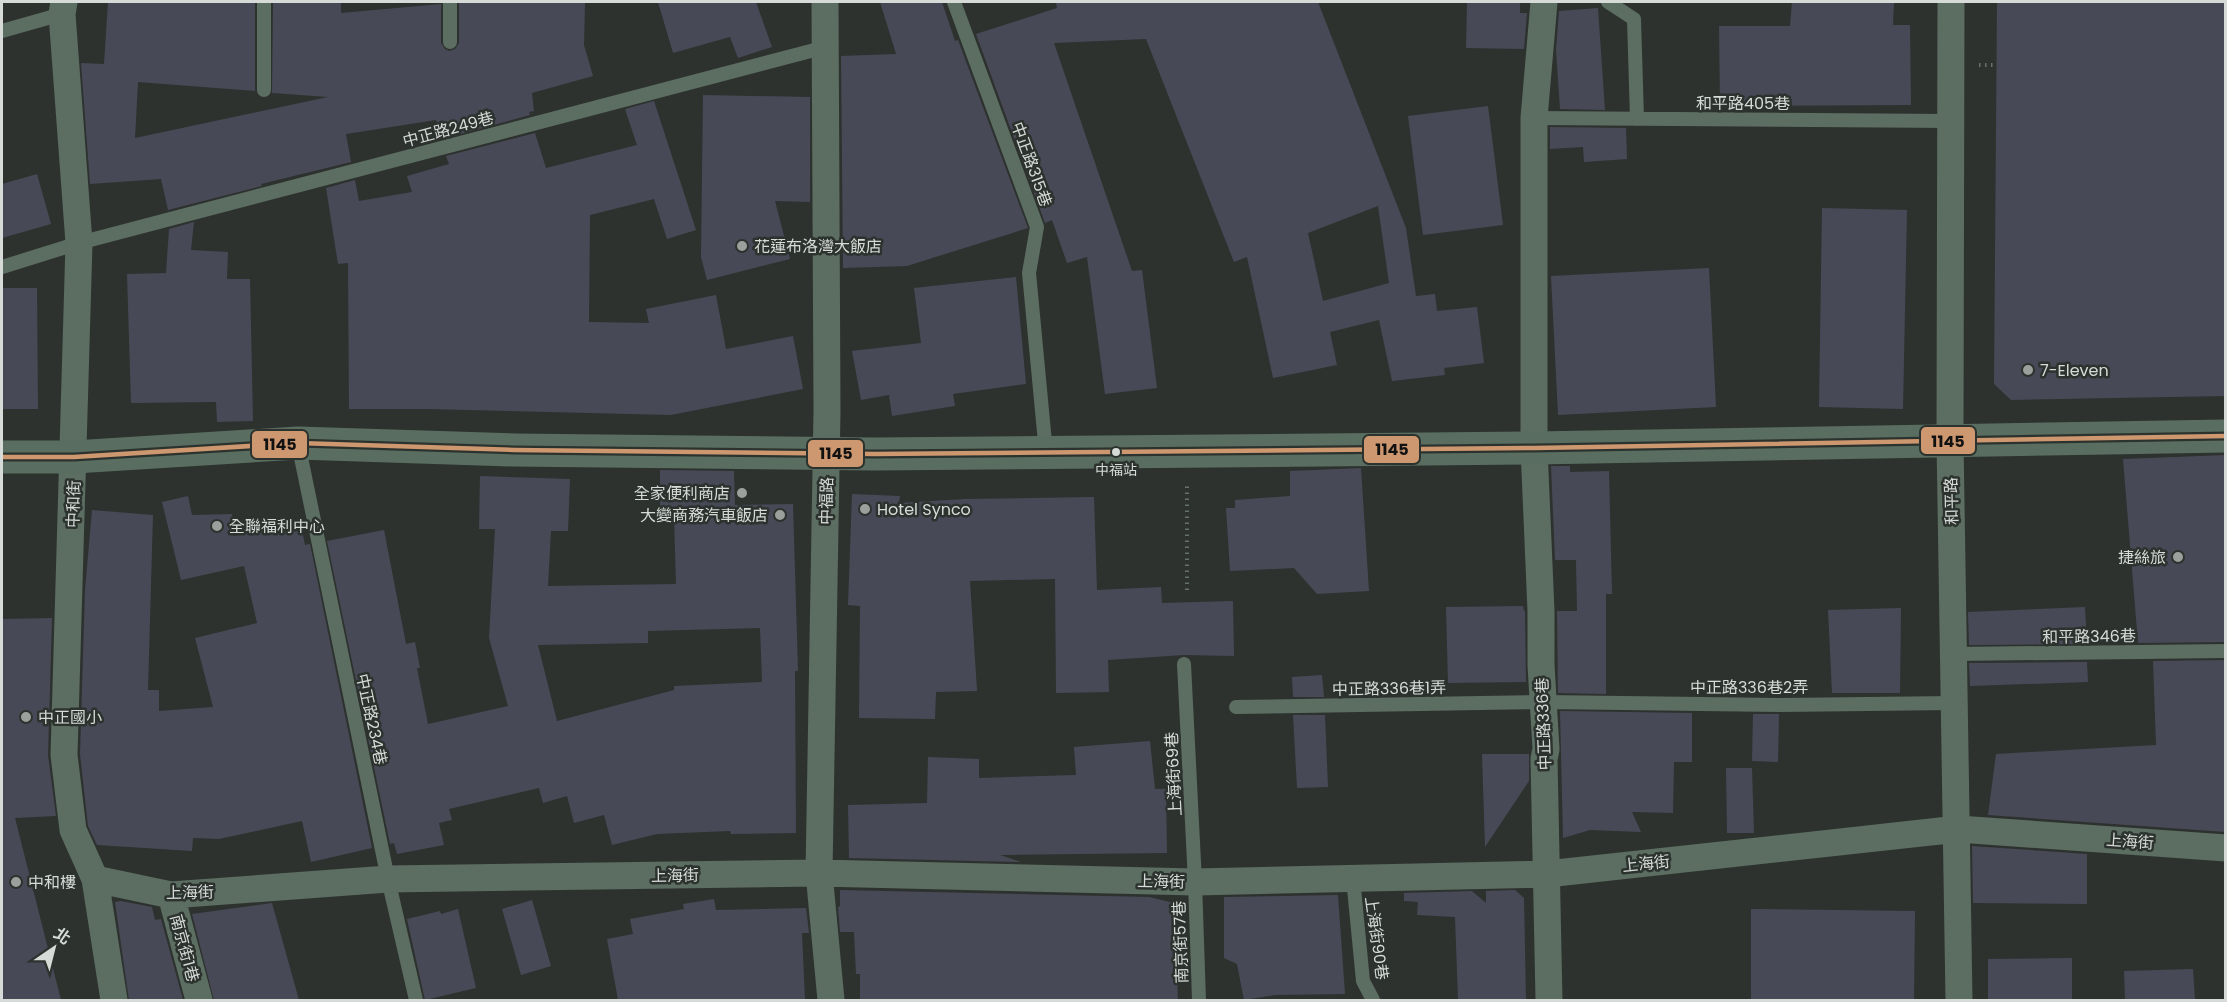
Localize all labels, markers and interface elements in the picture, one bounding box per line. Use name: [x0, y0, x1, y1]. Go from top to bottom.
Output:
street label: 和平路405巷: [1696, 92, 1790, 115]
street label: 中正路249巷: [400, 106, 496, 153]
street label: 中正路315巷: [1006, 119, 1057, 210]
place label: 花蓮布洛灣大飯店: [754, 235, 882, 258]
marker: 花蓮布洛灣大飯店: [735, 239, 749, 253]
place label: 7-Eleven: [2040, 359, 2109, 382]
marker: 7-Eleven: [2021, 363, 2035, 377]
line badge: 1145: [1920, 426, 1976, 455]
line badge: 1145: [251, 430, 308, 459]
text: 1145: [1931, 430, 1965, 453]
text: 1145: [263, 433, 297, 456]
line badge: 1145: [1363, 435, 1420, 464]
text: 1145: [1375, 438, 1409, 461]
line badge: 1145: [807, 439, 864, 468]
text: 1145: [819, 442, 853, 465]
marker: 中福站: [1110, 446, 1122, 458]
place label: 中福站: [1095, 460, 1137, 480]
street label: 中福路: [815, 477, 838, 525]
street label: 和平路: [1940, 477, 1963, 525]
street label: 中和街: [61, 480, 86, 528]
place label: 全家便利商店: [634, 482, 730, 505]
marker: 全家便利商店: [735, 486, 749, 500]
place label: Hotel Synco: [877, 498, 971, 521]
marker: Hotel Synco: [858, 502, 872, 516]
place label: 大變商務汽車飯店: [640, 504, 768, 527]
marker: 大變商務汽車飯店: [773, 508, 787, 522]
place label: 全聯福利中心: [229, 515, 325, 538]
marker: 全聯福利中心: [210, 519, 224, 533]
place label: 捷絲旅: [2118, 546, 2166, 569]
marker: 捷絲旅: [2171, 550, 2185, 564]
street label: 和平路346巷: [2042, 624, 2136, 649]
street label: 中正路234巷: [351, 671, 392, 767]
street label: 中正路336巷1弄: [1332, 676, 1446, 701]
street label: 中正路336巷2弄: [1690, 676, 1808, 699]
street label: 中正路336巷: [1530, 677, 1557, 771]
place label: 中正國小: [38, 706, 102, 729]
marker: 中正國小: [19, 710, 33, 724]
street label: 上海街69巷: [1160, 731, 1187, 817]
street label: 上海街: [2105, 828, 2155, 855]
street label: 上海街: [1621, 850, 1671, 877]
street label: 上海街: [651, 864, 699, 887]
street label: 上海街: [1137, 870, 1185, 893]
place label: 中和樓: [28, 871, 76, 894]
marker: 中和樓: [9, 875, 23, 889]
street label: 上海街: [166, 881, 214, 904]
street label: 上海街90巷: [1359, 895, 1394, 981]
street label: 南京街57巷: [1168, 900, 1193, 984]
street label: 南京街1巷: [164, 912, 205, 984]
north arrow: [24, 918, 84, 978]
text: 北: [49, 922, 75, 950]

